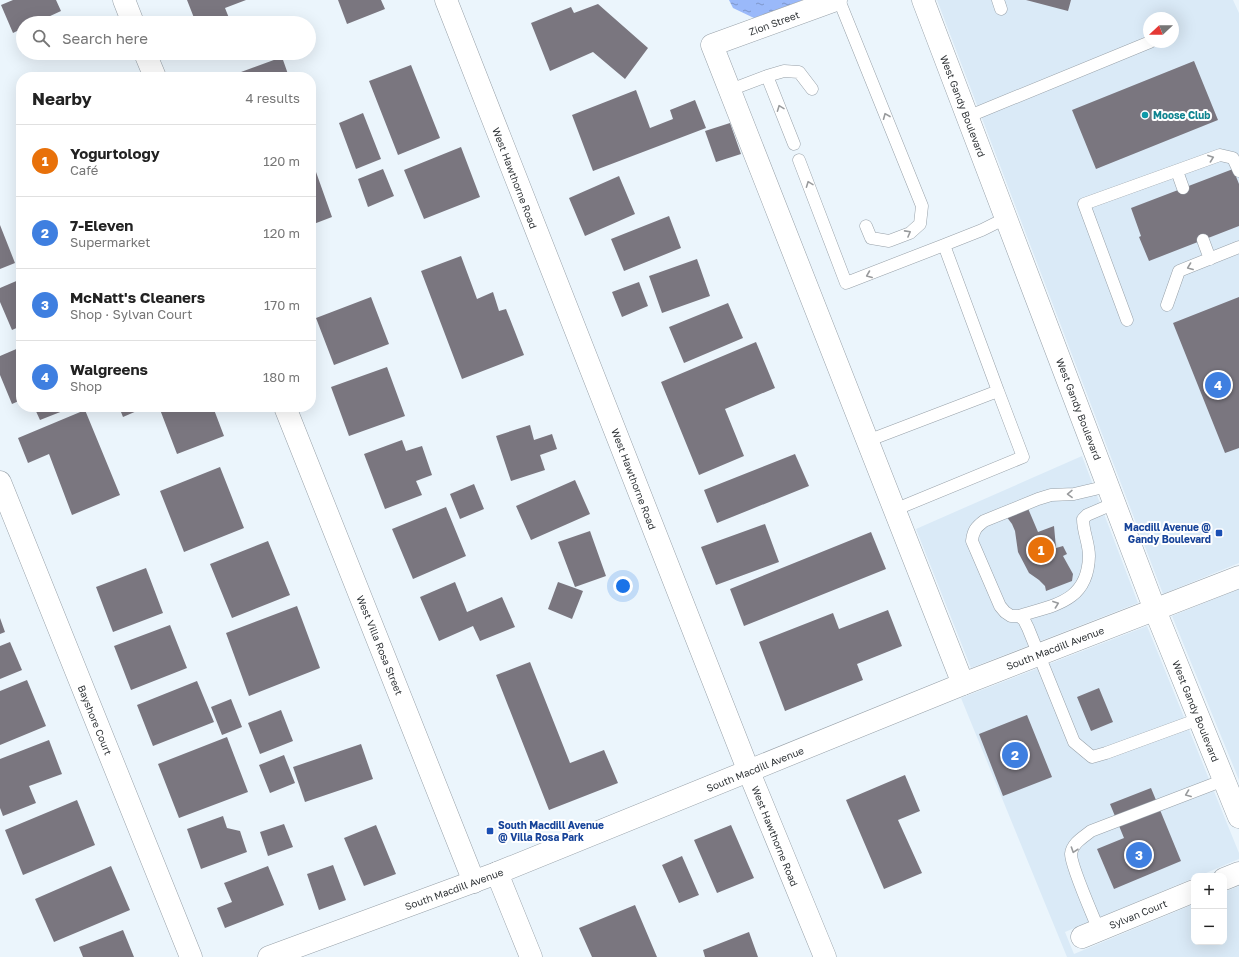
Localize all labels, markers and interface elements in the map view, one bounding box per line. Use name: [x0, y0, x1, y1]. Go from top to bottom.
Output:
street label: Zion Street: [747, 8, 801, 38]
north arrow: [1143, 12, 1179, 48]
search box: [16, 16, 316, 60]
icon: search: [30, 27, 52, 49]
text: Search here: [62, 29, 148, 47]
street label: West Gandy Boulevard: [938, 53, 988, 159]
text: Nearby: [32, 88, 92, 109]
text: 4 results: [246, 90, 300, 106]
one-way arrow: [776, 105, 784, 112]
place label: Moose Club: [1153, 109, 1210, 121]
marker: Moose Club: [1140, 110, 1150, 120]
one-way arrow: [883, 112, 891, 120]
street label: West Hawthorne Road: [490, 126, 540, 230]
text: Yogurtology: [70, 144, 160, 162]
text: 1: [42, 153, 48, 169]
text: 120 m: [263, 153, 300, 169]
one-way arrow: [1208, 155, 1215, 163]
text: Café: [70, 162, 98, 178]
one-way arrow: [805, 181, 813, 188]
text: 7-Eleven: [70, 216, 133, 234]
text: 2: [41, 225, 49, 241]
text: 120 m: [263, 225, 300, 241]
one-way arrow: [904, 230, 911, 237]
text: Supermarket: [70, 234, 151, 250]
one-way arrow: [1186, 262, 1193, 270]
one-way arrow: [865, 270, 872, 278]
text: McNatt's Cleaners: [70, 288, 205, 306]
text: 3: [41, 297, 49, 313]
text: 170 m: [264, 297, 300, 313]
text: Shop · Sylvan Court: [70, 306, 192, 322]
street label: West Gandy Boulevard: [1054, 356, 1104, 462]
text: Walgreens: [70, 360, 148, 378]
text: 4: [41, 369, 49, 385]
text: 180 m: [263, 369, 300, 385]
pin: 4: [1205, 370, 1231, 400]
text: Shop: [70, 378, 102, 394]
street label: West Hawthorne Road: [609, 427, 659, 531]
one-way arrow: [1067, 490, 1073, 498]
place label: Macdill Avenue @ Gandy Boulevard: [1124, 521, 1211, 545]
marker: Macdill Avenue @ Gandy Boulevard: [1214, 528, 1224, 538]
pin: 1: [1028, 535, 1054, 565]
your location: [613, 576, 633, 596]
street label: West Villa Rosa Street: [354, 593, 406, 697]
one-way arrow: [1052, 601, 1059, 609]
street label: South Macdill Avenue: [1004, 624, 1106, 672]
street label: West Gandy Boulevard: [1170, 659, 1222, 763]
street label: Bayshore Court: [76, 683, 114, 757]
pin: 2: [1002, 740, 1028, 770]
street label: South Macdill Avenue: [705, 744, 806, 794]
street label: West Hawthorne Road: [749, 784, 801, 888]
one-way arrow: [1184, 789, 1191, 798]
place label: South Macdill Avenue @ Villa Rosa Park: [498, 819, 604, 843]
marker: South Macdill Avenue @ Villa Rosa Park: [485, 826, 495, 836]
pin: 3: [1126, 840, 1152, 870]
one-way arrow: [1070, 846, 1079, 853]
street label: South Macdill Avenue: [403, 866, 505, 912]
map controls: [1191, 873, 1227, 945]
button: +: [1191, 873, 1227, 909]
street label: Sylvan Court: [1107, 897, 1169, 931]
button: −: [1191, 909, 1227, 945]

